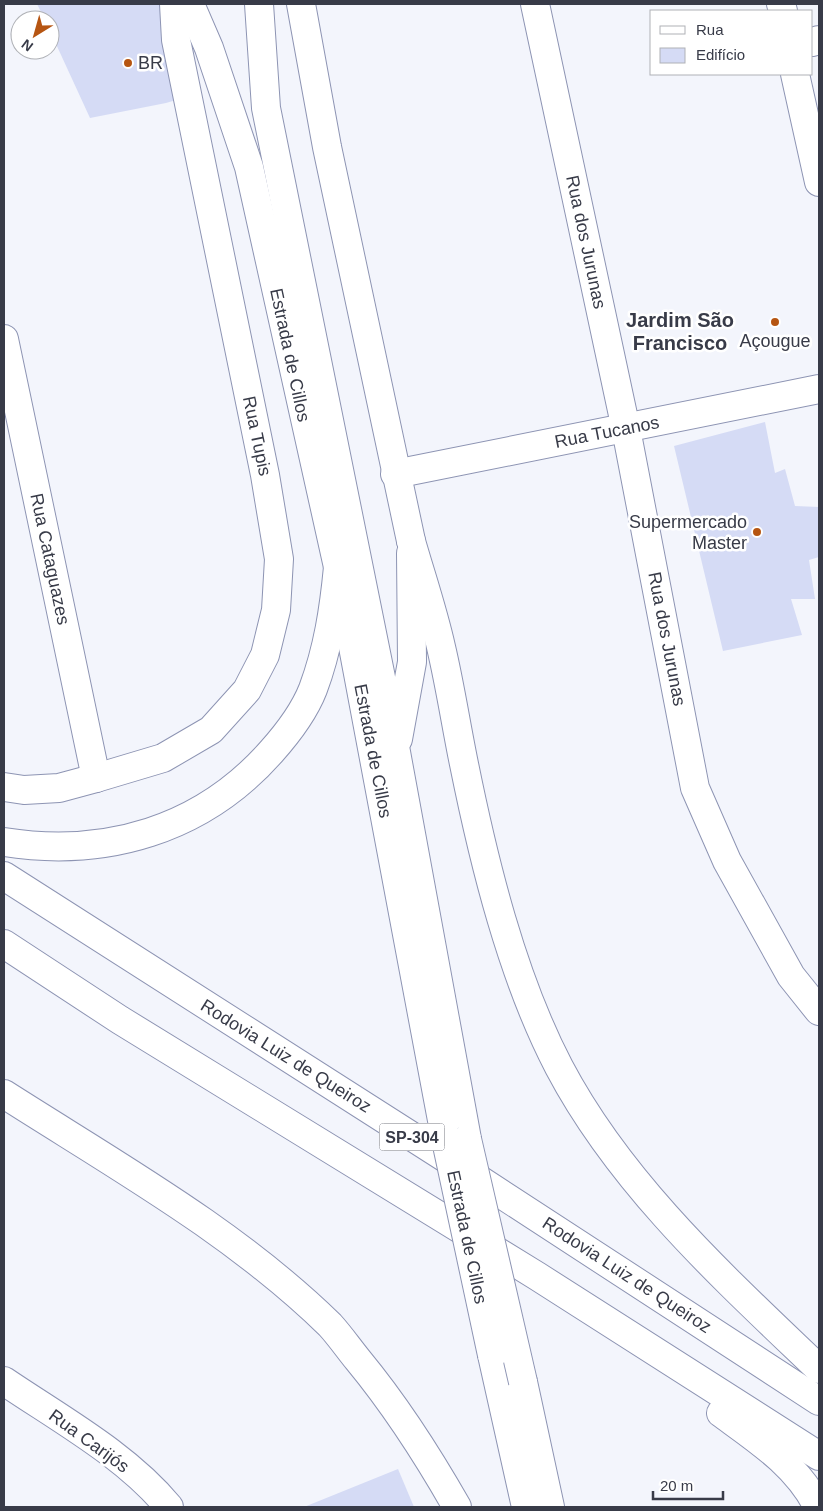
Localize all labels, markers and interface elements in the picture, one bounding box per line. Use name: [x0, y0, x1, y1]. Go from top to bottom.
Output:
north arrow: [10, 10, 60, 60]
legend: [650, 10, 813, 75]
text: Rua: [696, 21, 724, 38]
text: N: [18, 36, 36, 55]
text: Edifício: [696, 46, 745, 63]
place label: BR: [138, 53, 163, 73]
marker: BR: [122, 57, 134, 69]
street label: Rua dos Jurunas: [562, 173, 610, 311]
street label: Estrada de Cillos: [266, 286, 314, 424]
district label: Jardim São Francisco: [626, 309, 734, 354]
marker: Açougue: [769, 316, 781, 328]
place label: Açougue: [739, 331, 811, 351]
street label: Rua Tupis: [239, 394, 275, 478]
street label: Rua Tucanos: [553, 412, 661, 452]
street label: Rua Cataguazes: [26, 491, 74, 627]
place label: Supermercado Master: [629, 512, 747, 553]
marker: Supermercado Master: [751, 526, 763, 538]
street label: Rua dos Jurunas: [644, 570, 690, 708]
street label: Estrada de Cillos: [350, 682, 396, 820]
street label: Rodovia Luiz de Queiroz: [197, 995, 375, 1117]
road number: SP-304: [380, 1124, 444, 1150]
street label: Estrada de Cillos: [443, 1168, 491, 1306]
street label: Rodovia Luiz de Queiroz: [539, 1213, 715, 1337]
street label: Rua Carijós: [45, 1405, 133, 1477]
scale bar: [653, 1468, 723, 1500]
text: 20 m: [660, 1477, 693, 1494]

